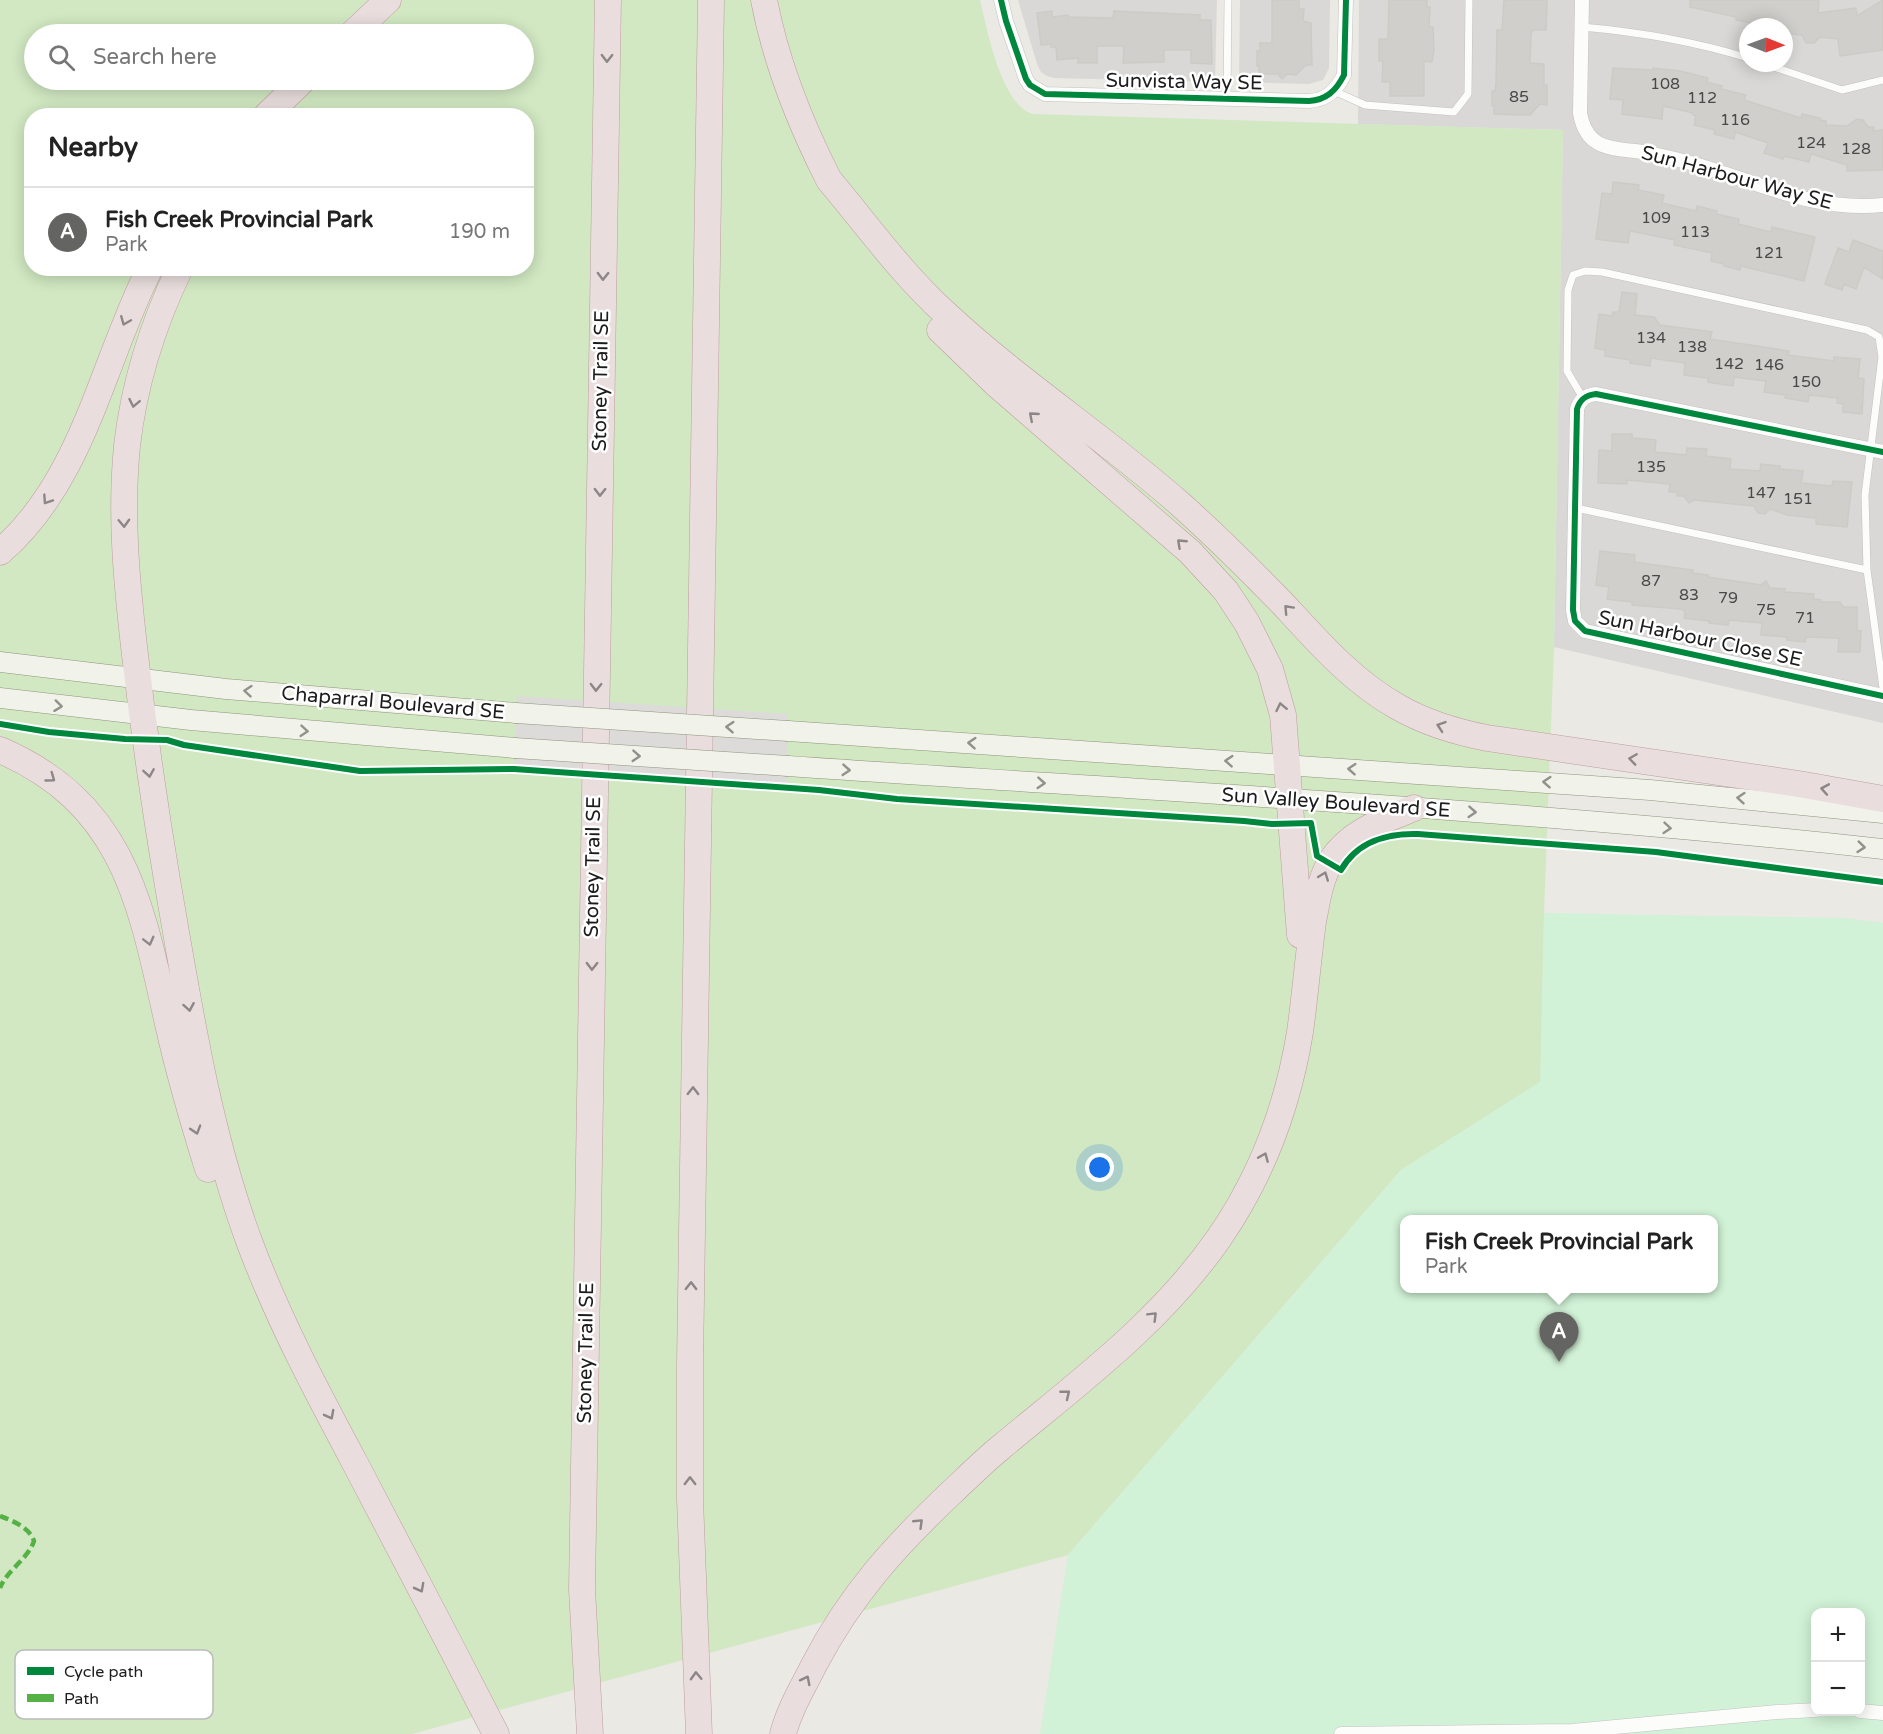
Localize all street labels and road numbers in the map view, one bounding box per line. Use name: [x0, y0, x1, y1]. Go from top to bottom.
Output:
street label: Sunvista Way SE: [1105, 69, 1263, 95]
street label: Sun Harbour Way SE: [1639, 141, 1835, 215]
street label: Stoney Trail SE: [588, 310, 614, 452]
street label: Sun Harbour Close SE: [1596, 606, 1804, 672]
street label: Chaparral Boulevard SE: [280, 681, 506, 725]
street label: Sun Valley Boulevard SE: [1221, 783, 1451, 823]
street label: Stoney Trail SE: [580, 796, 606, 938]
street label: Stoney Trail SE: [573, 1282, 599, 1424]

